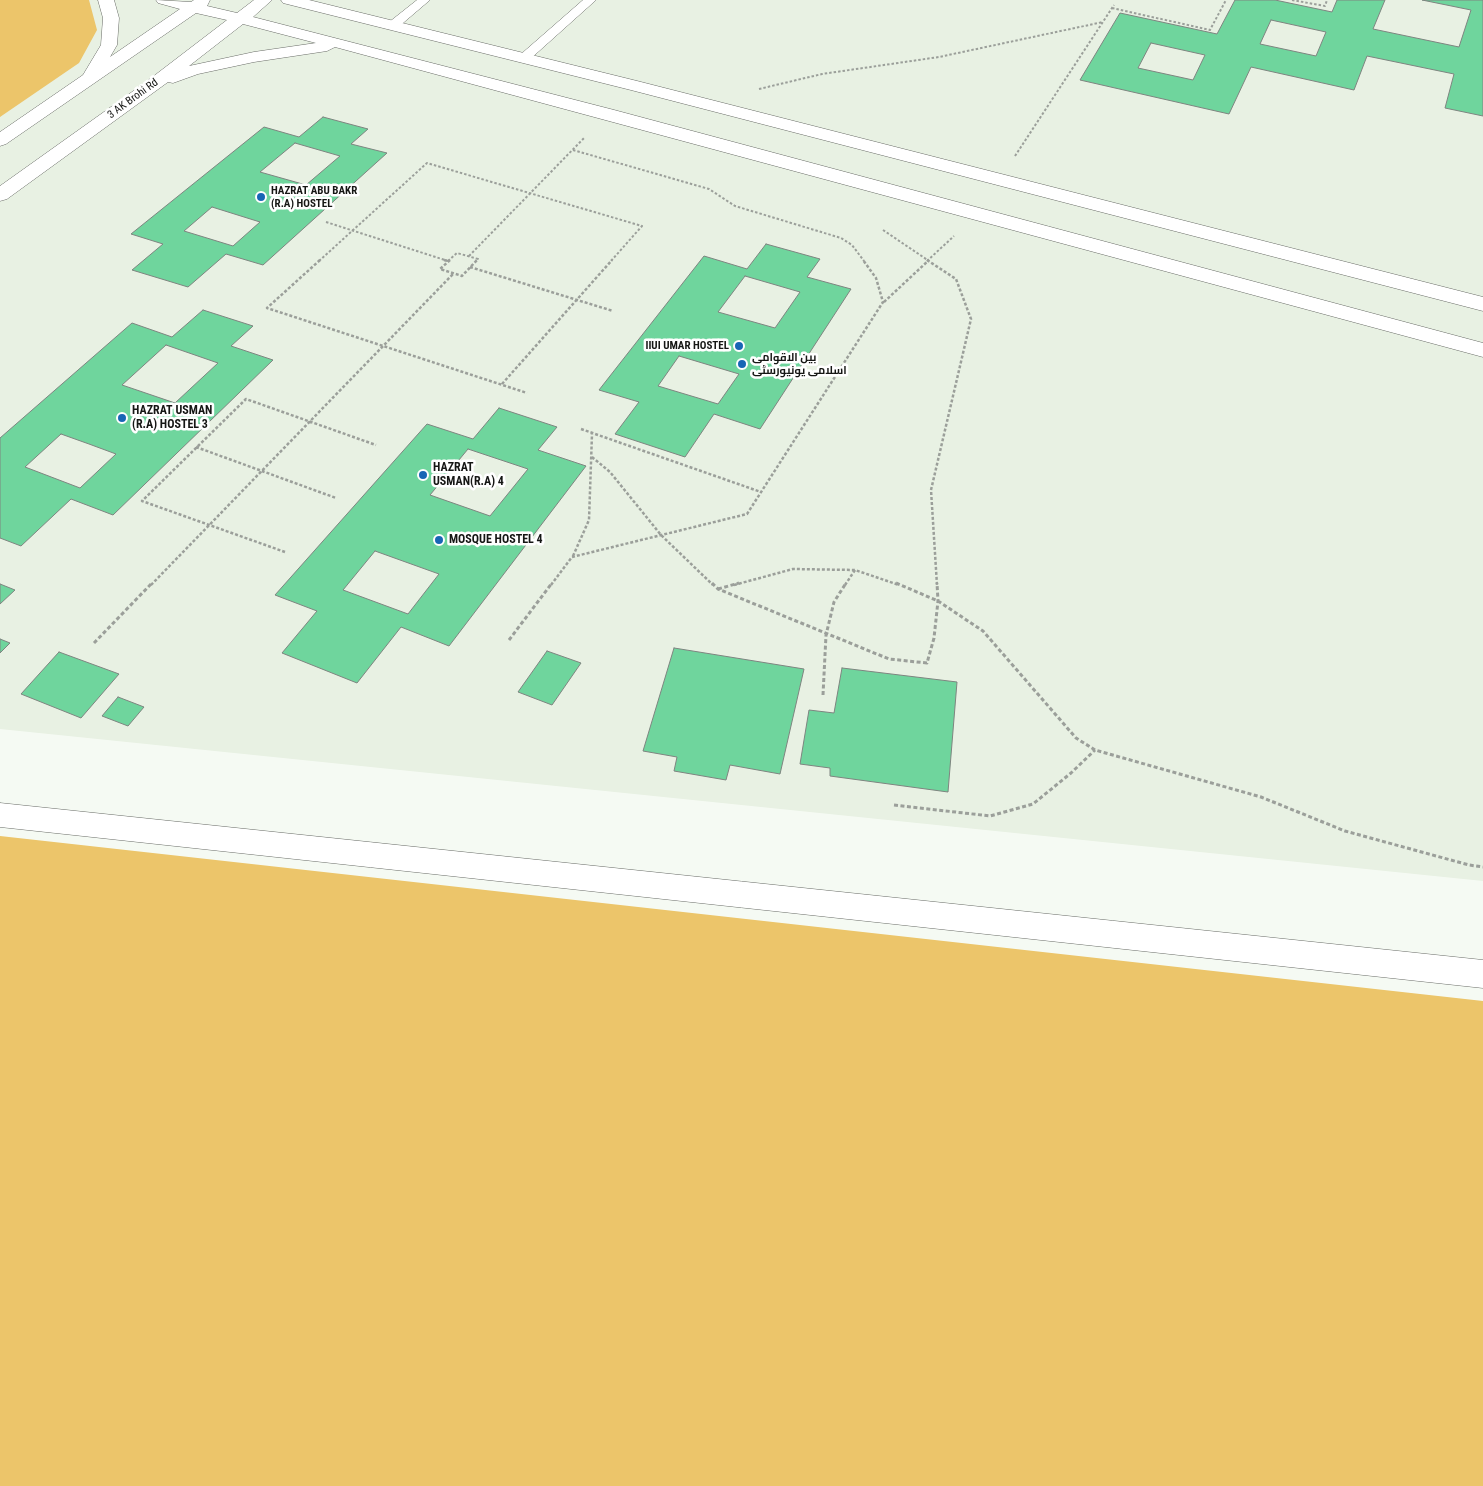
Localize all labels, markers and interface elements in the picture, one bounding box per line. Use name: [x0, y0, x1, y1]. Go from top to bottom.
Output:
street label: 3 AK Brohi Rd: [105, 76, 161, 122]
place label: HAZRAT ABU BAKR (R.A) HOSTEL: [271, 184, 357, 210]
marker: HAZRAT ABU BAKR (R.A) HOSTEL: [255, 191, 267, 203]
place label: IIUI UMAR HOSTEL: [645, 339, 729, 353]
marker: IIUI UMAR HOSTEL: [733, 340, 745, 352]
place label: بین الاقوامی اسلامی یونیورسٹی: [752, 351, 847, 377]
marker: بین الاقوامی اسلامی یونیورسٹی: [736, 358, 748, 370]
place label: HAZRAT USMAN (R.A) HOSTEL 3: [132, 404, 212, 432]
marker: HAZRAT USMAN (R.A) HOSTEL 3: [116, 412, 128, 424]
place label: HAZRAT USMAN(R.A) 4: [433, 461, 504, 489]
marker: HAZRAT USMAN(R.A) 4: [417, 469, 429, 481]
place label: MOSQUE HOSTEL 4: [449, 533, 543, 547]
marker: MOSQUE HOSTEL 4: [433, 534, 445, 546]

